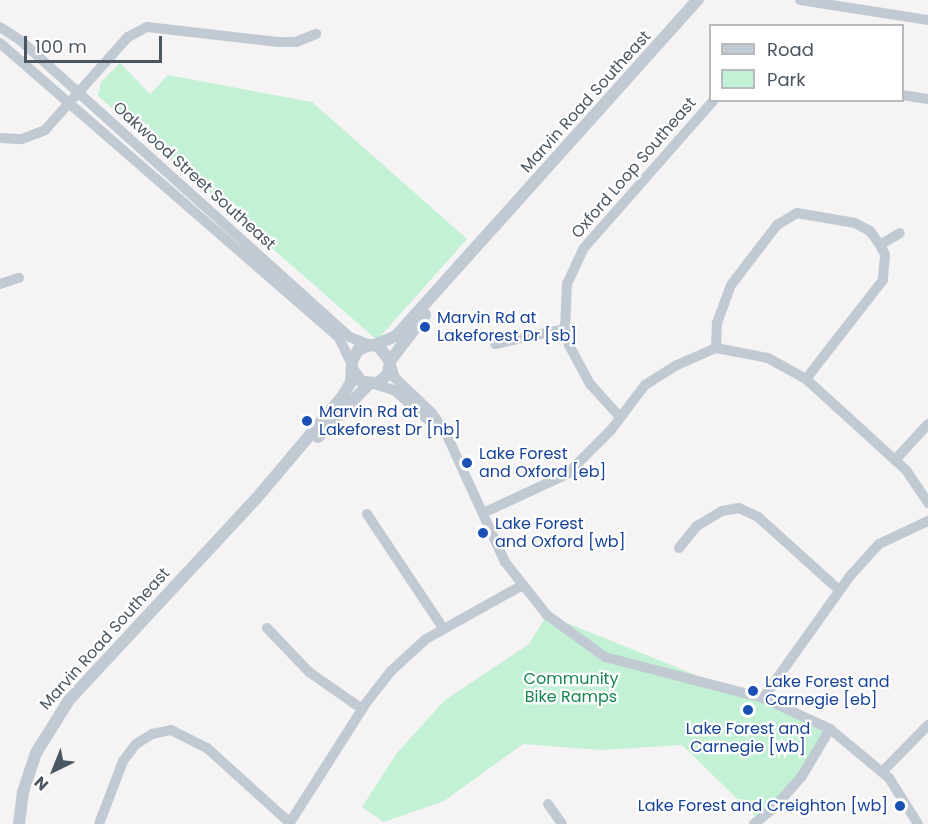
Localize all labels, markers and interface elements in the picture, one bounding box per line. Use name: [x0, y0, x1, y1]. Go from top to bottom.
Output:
scale bar: [27, 24, 165, 62]
legend: [709, 24, 904, 102]
street label: Marvin Road Southeast: [517, 27, 655, 177]
text: 100 m: [35, 34, 87, 59]
text: Road: [767, 37, 814, 62]
text: Park: [767, 67, 806, 92]
street label: Oxford Loop Southeast: [568, 94, 700, 242]
street label: Oakwood Street Southeast: [109, 98, 279, 254]
place label: Marvin Rd at Lakeforest Dr [sb]: [437, 308, 577, 346]
marker: Marvin Rd at Lakeforest Dr [sb]: [418, 320, 432, 334]
place label: Marvin Rd at Lakeforest Dr [nb]: [319, 402, 461, 440]
marker: Marvin Rd at Lakeforest Dr [nb]: [300, 414, 314, 428]
place label: Lake Forest and Oxford [eb]: [479, 444, 606, 482]
marker: Lake Forest and Oxford [eb]: [460, 456, 474, 470]
place label: Lake Forest and Oxford [wb]: [495, 514, 625, 552]
marker: Lake Forest and Oxford [wb]: [476, 526, 490, 540]
street label: Marvin Road Southeast: [36, 564, 174, 714]
park label: Community Bike Ramps: [524, 669, 618, 707]
place label: Lake Forest and Carnegie [eb]: [765, 672, 890, 710]
marker: Lake Forest and Carnegie [eb]: [746, 684, 760, 698]
marker: Lake Forest and Carnegie [wb]: [741, 703, 755, 717]
place label: Lake Forest and Carnegie [wb]: [686, 719, 810, 757]
north arrow: [24, 740, 84, 800]
text: N: [29, 771, 54, 796]
place label: Lake Forest and Creighton [wb]: [638, 796, 888, 816]
marker: Lake Forest and Creighton [wb]: [893, 799, 907, 813]

